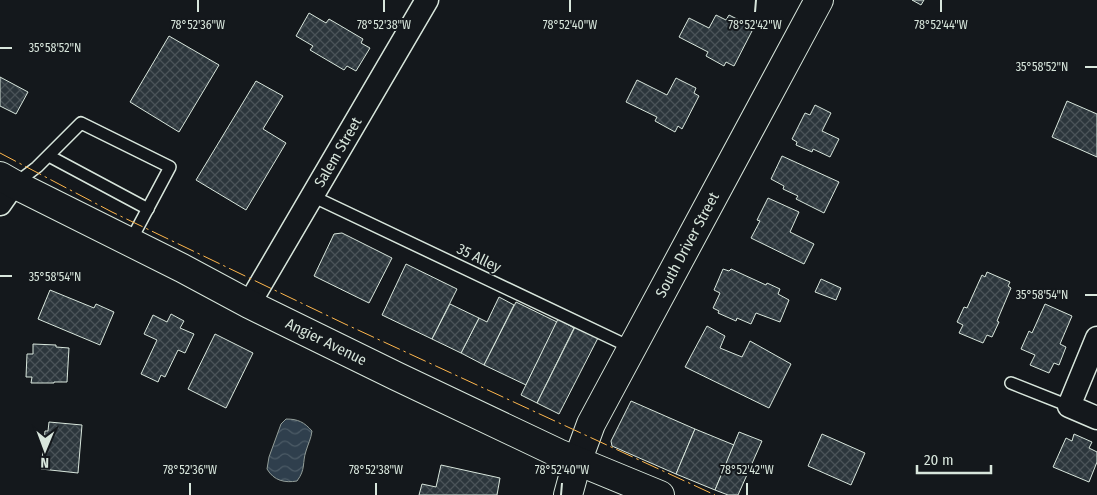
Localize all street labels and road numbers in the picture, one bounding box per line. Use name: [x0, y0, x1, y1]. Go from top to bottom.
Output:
street label: Salem Street: [310, 114, 365, 190]
street label: South Driver Street: [652, 189, 723, 301]
street label: 35 Alley: [454, 240, 504, 277]
street label: Angier Avenue: [283, 314, 370, 369]

